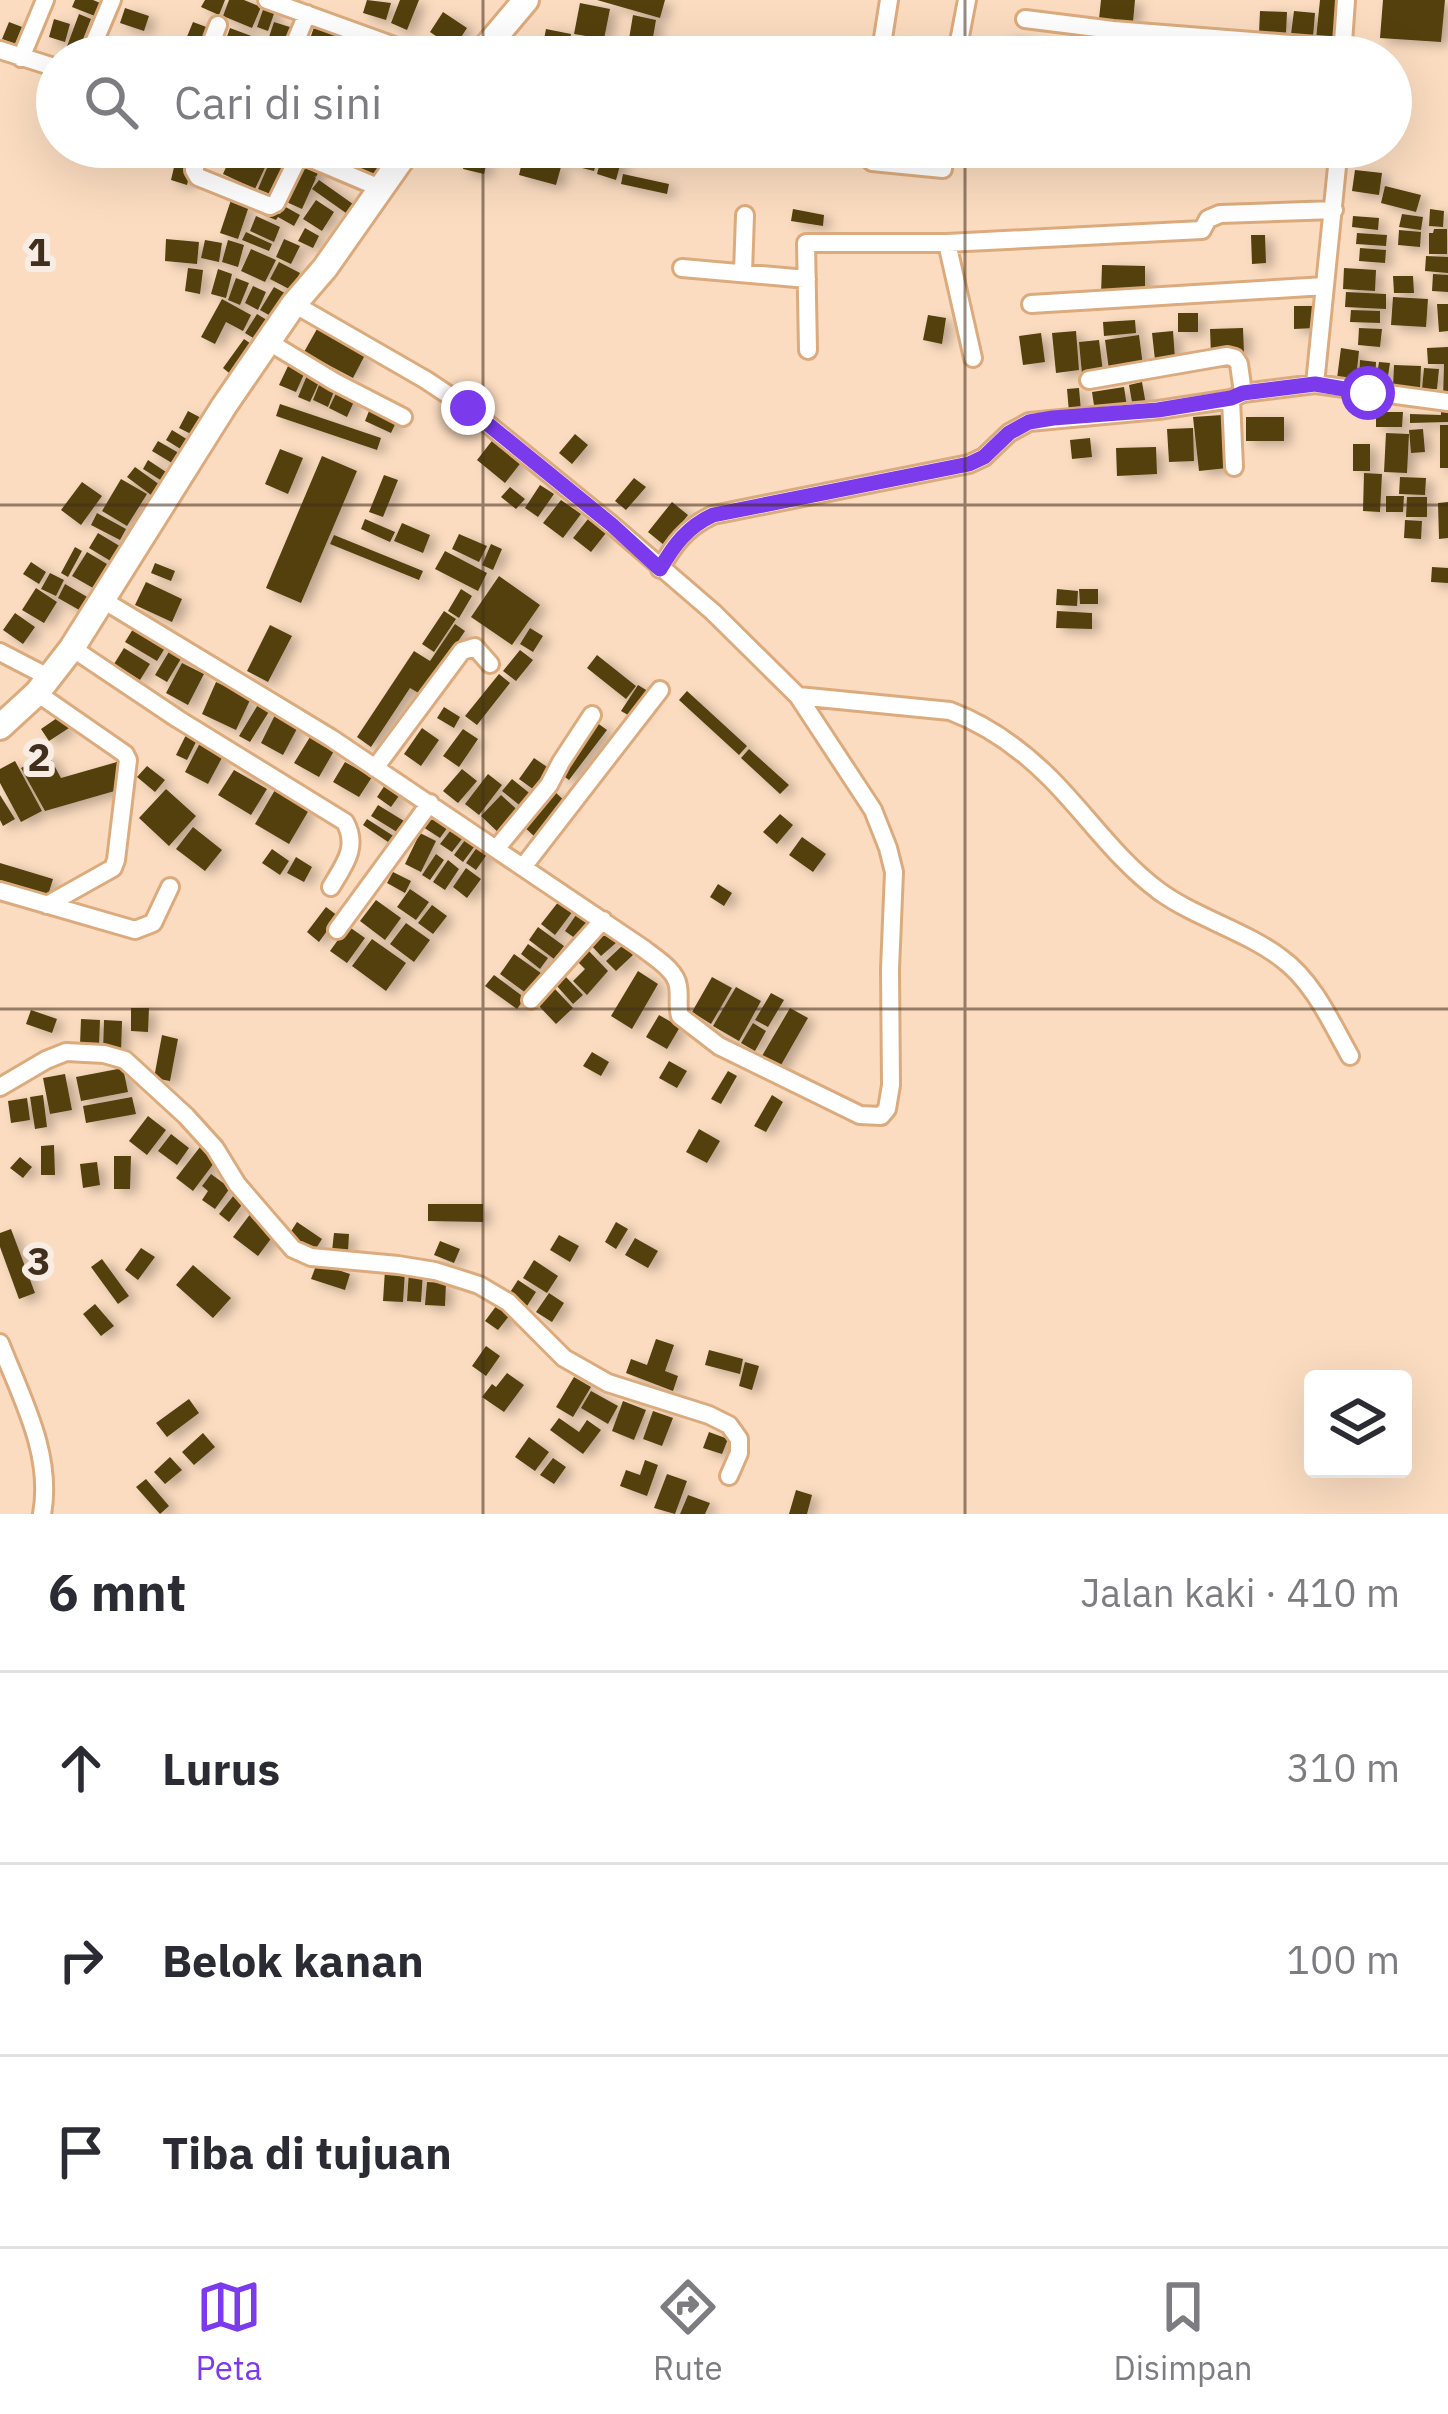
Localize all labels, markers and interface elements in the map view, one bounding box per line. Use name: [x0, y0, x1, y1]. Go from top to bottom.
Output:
search box: [36, 36, 1412, 168]
icon: search: [78, 69, 144, 135]
text: Cari di sini: [174, 73, 382, 131]
text: 1: [27, 226, 51, 277]
route start: [1341, 366, 1395, 420]
route end: [441, 381, 495, 435]
text: 2: [27, 731, 51, 782]
text: 3: [27, 1235, 51, 1286]
map controls: [1304, 1370, 1412, 1478]
button: layers: [1304, 1370, 1412, 1478]
text: 6 mnt: [48, 1559, 186, 1625]
text: Jalan kaki · 410 m: [1080, 1567, 1400, 1618]
icon: ahead: [48, 1735, 114, 1801]
text: Lurus: [162, 1739, 280, 1797]
text: 310 m: [1287, 1742, 1400, 1793]
icon: right: [48, 1927, 114, 1993]
text: Belok kanan: [162, 1931, 424, 1989]
text: 100 m: [1287, 1934, 1400, 1985]
icon: arrive: [48, 2119, 114, 2185]
text: Tiba di tujuan: [162, 2123, 452, 2181]
tab: Peta: [195, 2274, 262, 2389]
tab: Rute: [653, 2274, 723, 2389]
tab: Disimpan: [1113, 2274, 1253, 2389]

